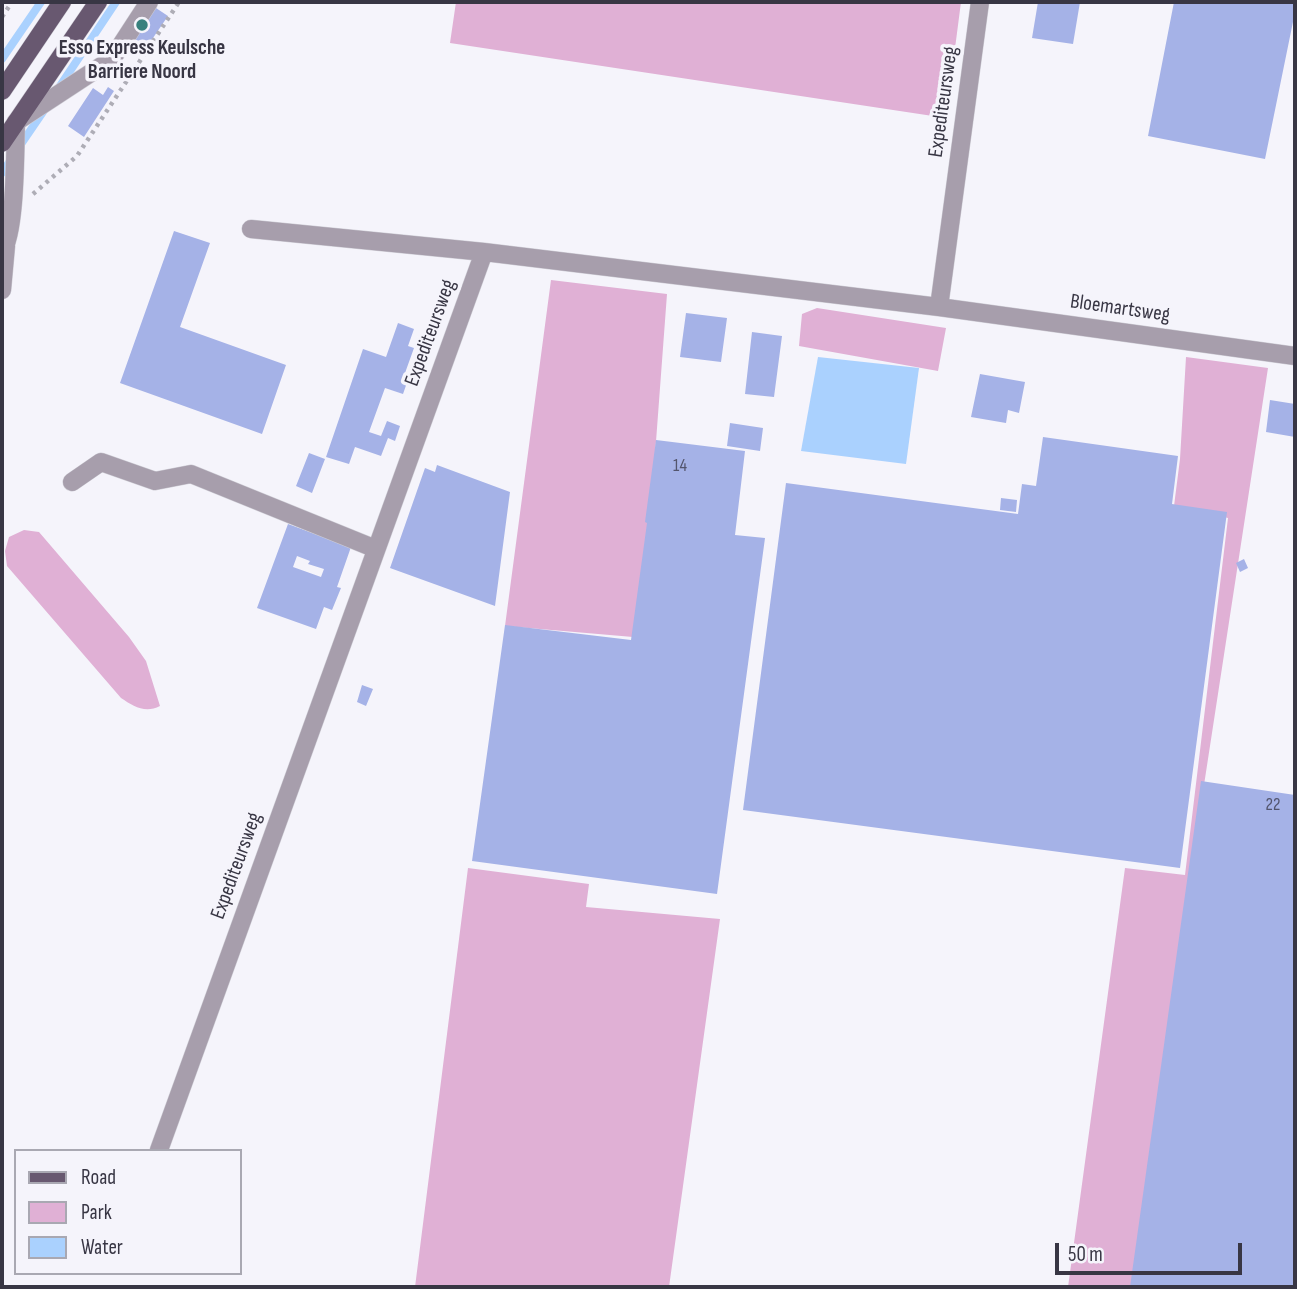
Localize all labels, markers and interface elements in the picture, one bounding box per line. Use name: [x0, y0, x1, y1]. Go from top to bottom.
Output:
marker: Esso Express Keulsche Barriere Noord: [134, 17, 150, 33]
place label: Esso Express Keulsche Barriere Noord: [59, 36, 225, 86]
street label: Expediteursweg: [924, 45, 964, 159]
street label: Expediteursweg: [400, 276, 462, 390]
street label: Bloemartsweg: [1068, 290, 1172, 328]
house number: 14: [673, 455, 687, 477]
house number: 22: [1266, 794, 1280, 816]
street label: Expediteursweg: [206, 809, 268, 923]
legend: [14, 1149, 242, 1275]
text: Road: [81, 1165, 116, 1190]
text: Park: [81, 1200, 112, 1225]
scale bar: [1059, 1230, 1246, 1274]
text: Water: [81, 1235, 123, 1260]
text: 50 m: [1068, 1242, 1103, 1267]

